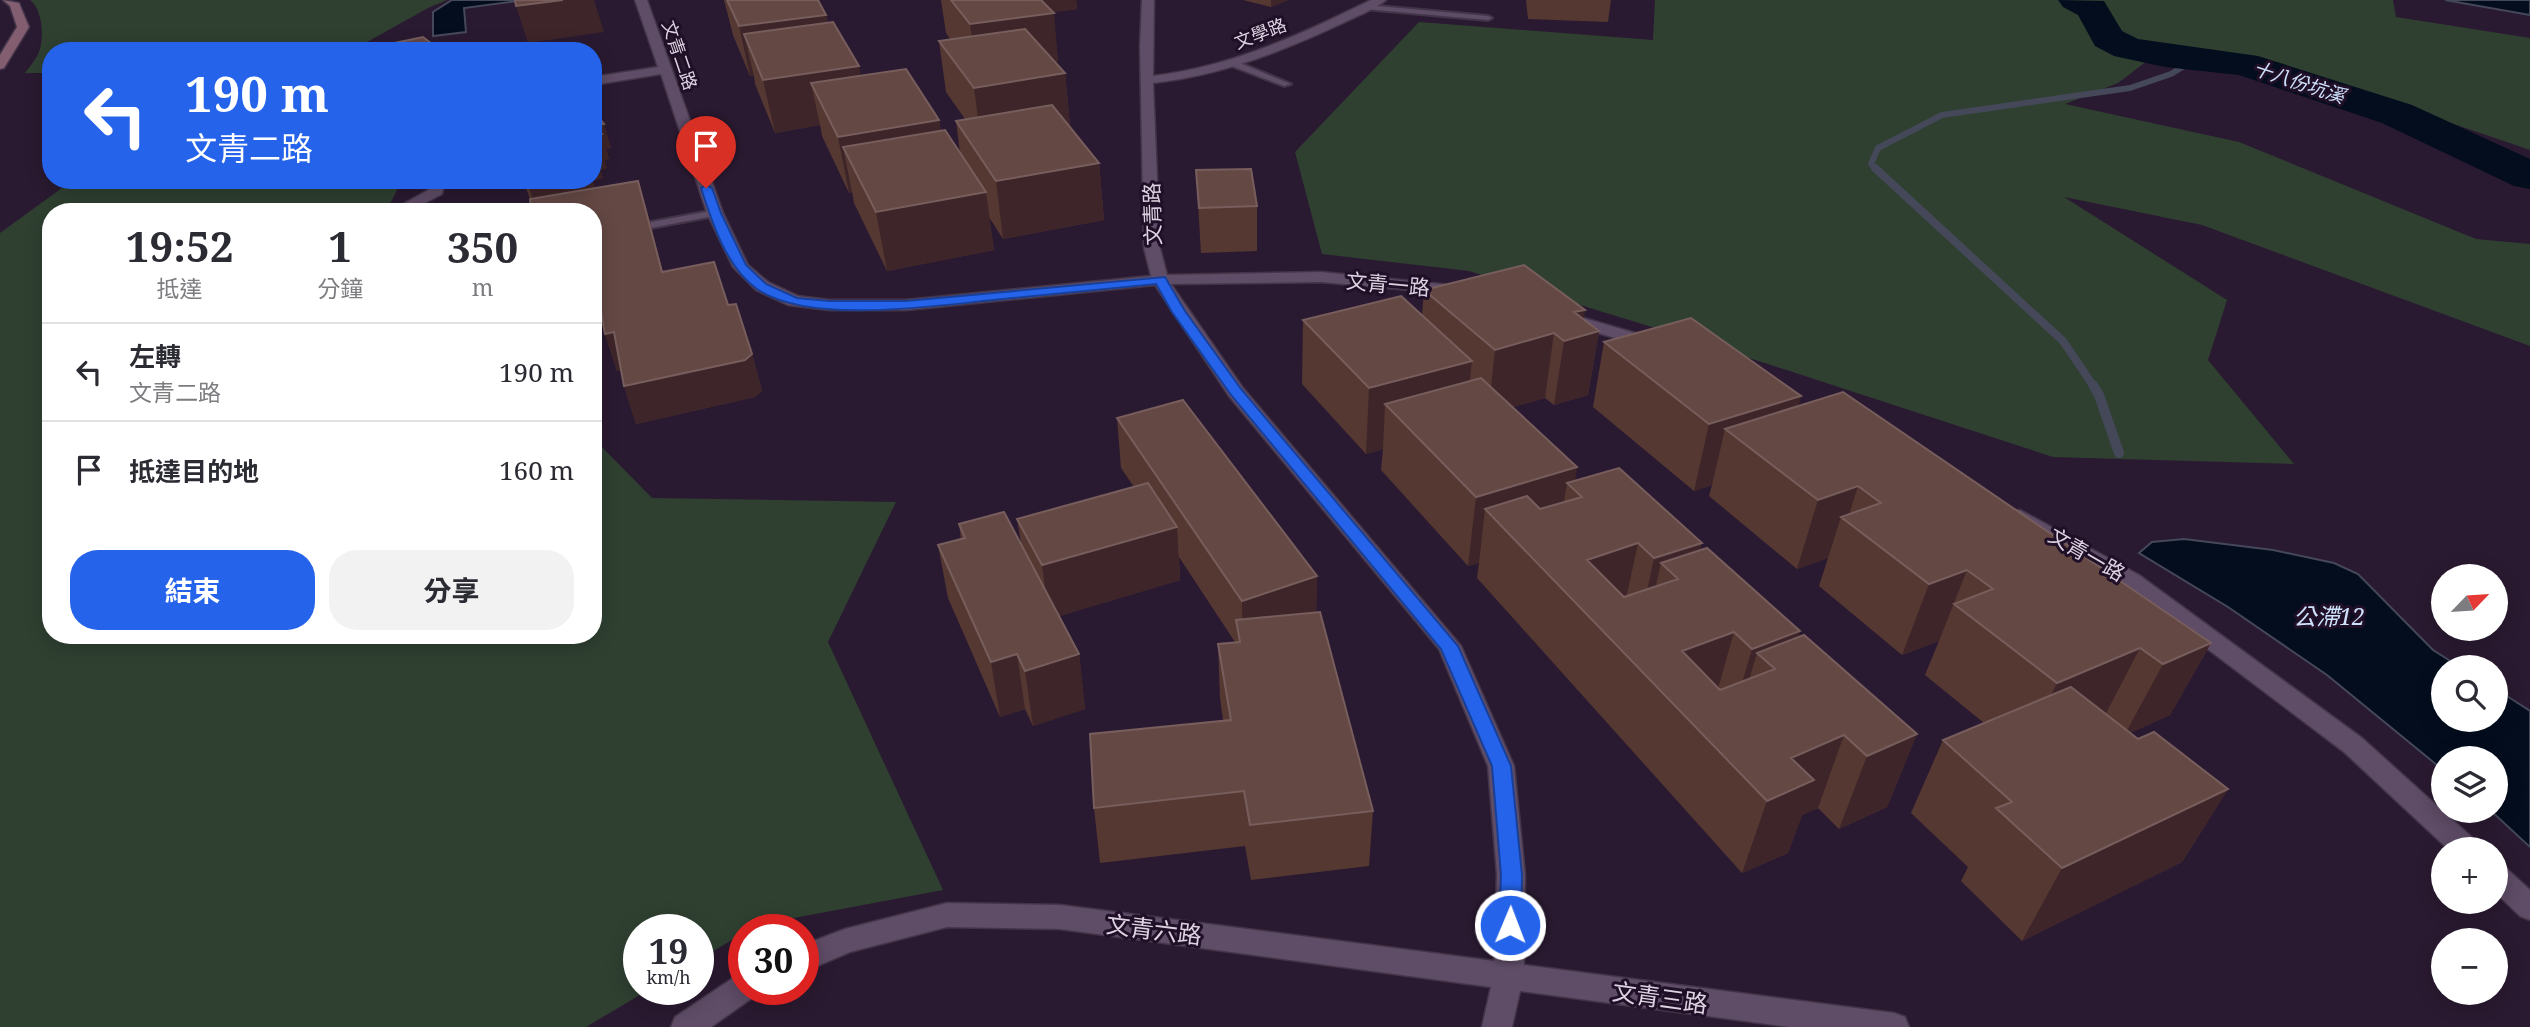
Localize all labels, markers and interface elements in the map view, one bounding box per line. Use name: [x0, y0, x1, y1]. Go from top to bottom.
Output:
street label: 文學路: [1230, 12, 1290, 54]
street label: 文青二路: [657, 17, 703, 93]
water label: 十八份坑溪: [2250, 55, 2351, 110]
text: 190 m: [185, 60, 329, 126]
icon: left: [70, 70, 161, 161]
pin: [676, 116, 736, 188]
text: 文青二路: [185, 126, 313, 169]
icon: arrive: [687, 127, 725, 165]
street label: 文青路: [1137, 182, 1167, 246]
text: 19:52: [126, 217, 233, 274]
text: 1: [328, 217, 352, 274]
text: 350: [447, 218, 518, 275]
street label: 文青一路: [1345, 266, 1431, 302]
text: m: [472, 271, 493, 303]
text: 抵達: [157, 272, 203, 304]
text: 分鐘: [317, 272, 363, 304]
text: 左轉: [129, 338, 181, 374]
icon: left: [70, 353, 108, 391]
text: 190 m: [499, 354, 574, 390]
text: 文青二路: [129, 376, 221, 408]
icon: arrive: [70, 451, 108, 489]
text: 160 m: [499, 452, 574, 488]
text: 抵達目的地: [129, 453, 259, 489]
street label: 文青一路: [2044, 521, 2130, 587]
button: 結束: [70, 550, 315, 630]
button: 分享: [329, 550, 574, 630]
north arrow: [2431, 564, 2508, 640]
map controls: [2431, 564, 2508, 1005]
water label: 公滯12: [2293, 600, 2365, 632]
button: search: [2431, 655, 2508, 732]
button: layers: [2431, 746, 2508, 823]
button: +: [2431, 837, 2508, 914]
position arrow: [1473, 888, 1547, 962]
street label: 文青六路: [1104, 907, 1204, 951]
speed limit sign: 30: [728, 914, 819, 1005]
text: 19: [649, 927, 688, 974]
button: −: [2431, 928, 2508, 1005]
text: km/h: [646, 965, 691, 989]
street label: 文青三路: [1610, 974, 1710, 1020]

